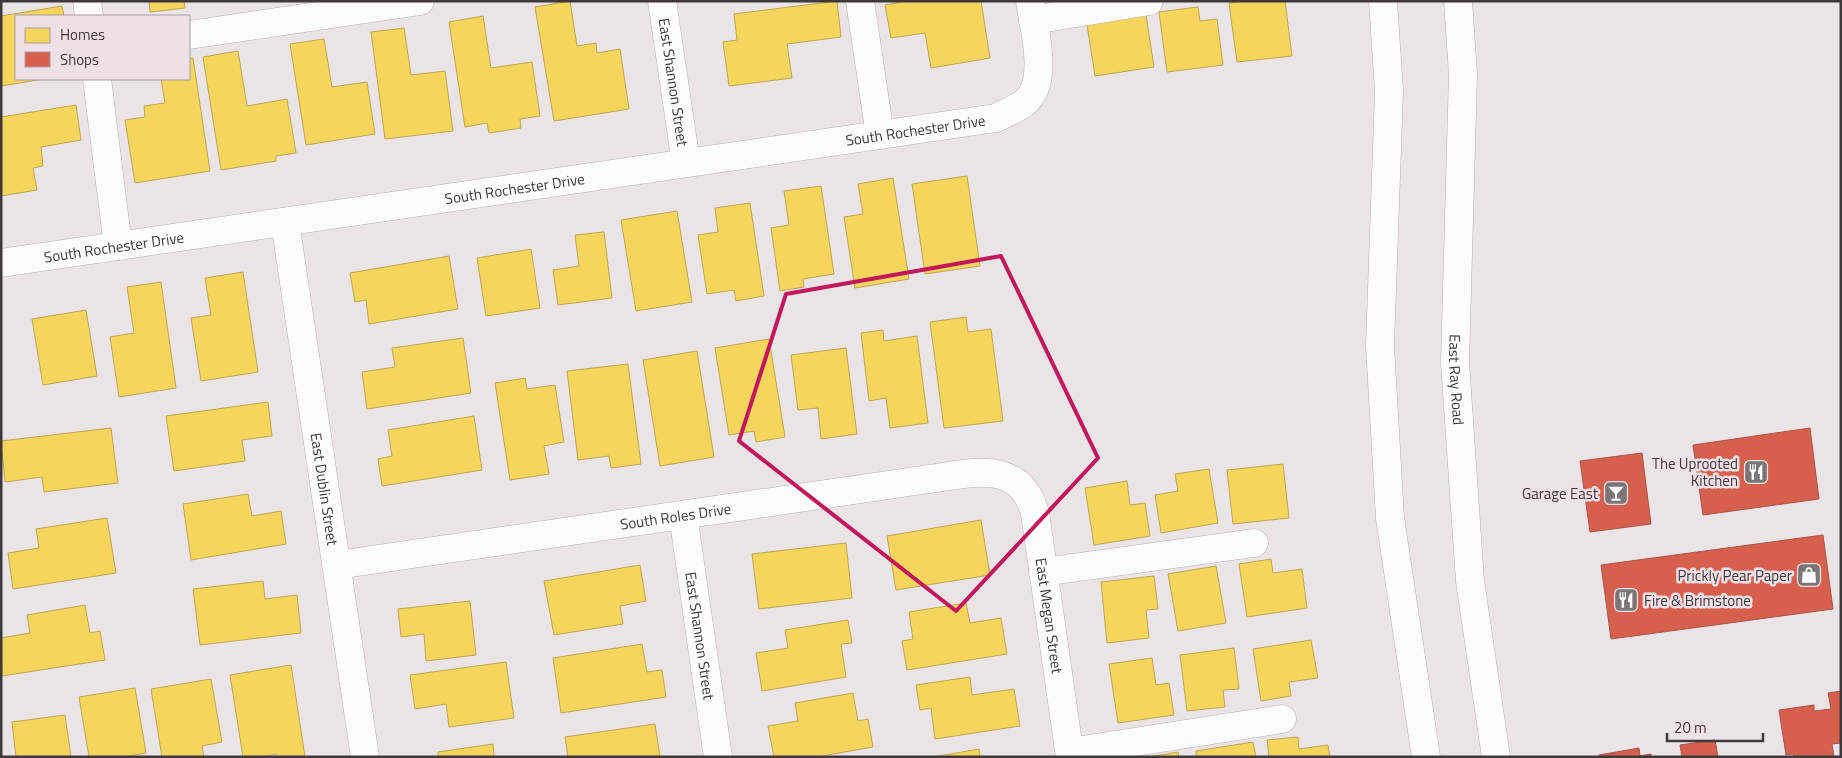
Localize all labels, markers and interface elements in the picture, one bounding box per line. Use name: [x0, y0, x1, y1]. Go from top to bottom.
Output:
legend: [15, 15, 190, 80]
street label: East Shannon Street: [653, 17, 695, 148]
text: Homes: [60, 23, 105, 46]
text: Shops: [60, 48, 99, 71]
street label: South Rochester Drive: [844, 108, 987, 151]
street label: South Rochester Drive: [443, 167, 586, 210]
street label: South Rochester Drive: [42, 225, 185, 268]
street label: East Ray Road: [1443, 334, 1471, 426]
street label: East Dublin Street: [305, 431, 345, 548]
place label: The Uprooted Kitchen: [1652, 452, 1738, 492]
restaurant icon: The Uprooted Kitchen: [1743, 459, 1769, 485]
bar icon: Garage East: [1603, 480, 1629, 506]
place label: Garage East: [1522, 482, 1599, 505]
street label: South Roles Drive: [618, 496, 732, 535]
street label: East Megan Street: [1030, 556, 1070, 676]
shop icon: Prickly Pear Paper: [1796, 562, 1822, 588]
place label: Prickly Pear Paper: [1677, 564, 1792, 587]
street label: East Shannon Street: [680, 570, 721, 702]
restaurant icon: Fire & Brimstone: [1613, 587, 1639, 613]
place label: Fire & Brimstone: [1644, 589, 1751, 612]
scale bar: [1667, 710, 1763, 742]
text: 20 m: [1674, 716, 1707, 739]

